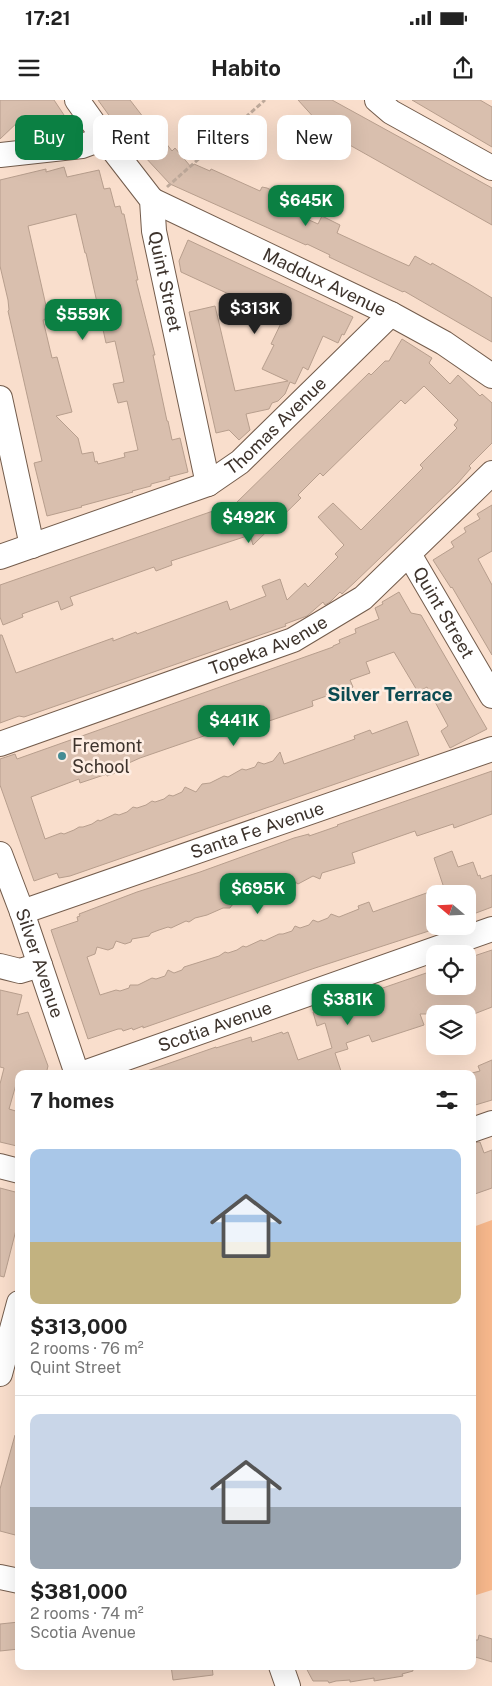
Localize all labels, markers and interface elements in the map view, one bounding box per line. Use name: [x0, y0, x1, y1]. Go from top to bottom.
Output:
text: 17:21: [25, 7, 71, 29]
icon: menu: [15, 54, 43, 82]
icon: share: [449, 54, 477, 82]
text: Habito: [211, 55, 281, 81]
chip: Buy: [15, 115, 83, 160]
chip: Rent: [93, 115, 168, 160]
chip: Filters: [178, 115, 267, 160]
chip: New: [277, 115, 351, 160]
pin: $645K: [271, 184, 341, 227]
text: $645K: [279, 191, 333, 210]
street label: Quint Street: [144, 229, 186, 334]
street label: Maddux Avenue: [260, 243, 390, 320]
pin: $313K: [220, 292, 290, 335]
pin: $559K: [48, 298, 118, 341]
text: $313K: [230, 299, 280, 318]
text: $559K: [56, 305, 110, 324]
street label: Thomas Avenue: [221, 372, 330, 479]
pin: $492K: [214, 502, 284, 544]
text: $492K: [222, 508, 276, 527]
street label: Quint Street: [409, 563, 479, 662]
street label: Topeka Avenue: [206, 611, 331, 679]
district label: Silver Terrace: [327, 683, 453, 705]
pin: $441K: [199, 704, 269, 747]
text: $441K: [209, 711, 259, 730]
place label: Fremont School: [72, 735, 143, 777]
marker: Fremont School: [56, 750, 68, 762]
street label: Santa Fe Avenue: [188, 797, 327, 863]
pin: $695K: [223, 872, 293, 915]
text: $695K: [231, 879, 285, 898]
north arrow: [426, 885, 476, 935]
map controls: [426, 885, 476, 1055]
street label: Silver Avenue: [12, 906, 68, 1020]
button: locate: [426, 945, 476, 995]
pin: $381K: [313, 984, 383, 1026]
text: $381K: [323, 990, 373, 1009]
street label: Scotia Avenue: [155, 997, 274, 1056]
button: layers: [426, 1005, 476, 1055]
icon: filters: [433, 1086, 461, 1114]
text: 7 homes: [30, 1088, 114, 1113]
icon: home: [201, 1181, 291, 1271]
text: $313,000: [30, 1314, 128, 1339]
text: 2 rooms · 76 m²: [30, 1339, 144, 1358]
text: Quint Street: [30, 1358, 121, 1377]
icon: home: [201, 1447, 291, 1537]
text: $381,000: [30, 1579, 128, 1604]
text: 2 rooms · 74 m²: [30, 1604, 144, 1623]
text: Scotia Avenue: [30, 1623, 136, 1642]

